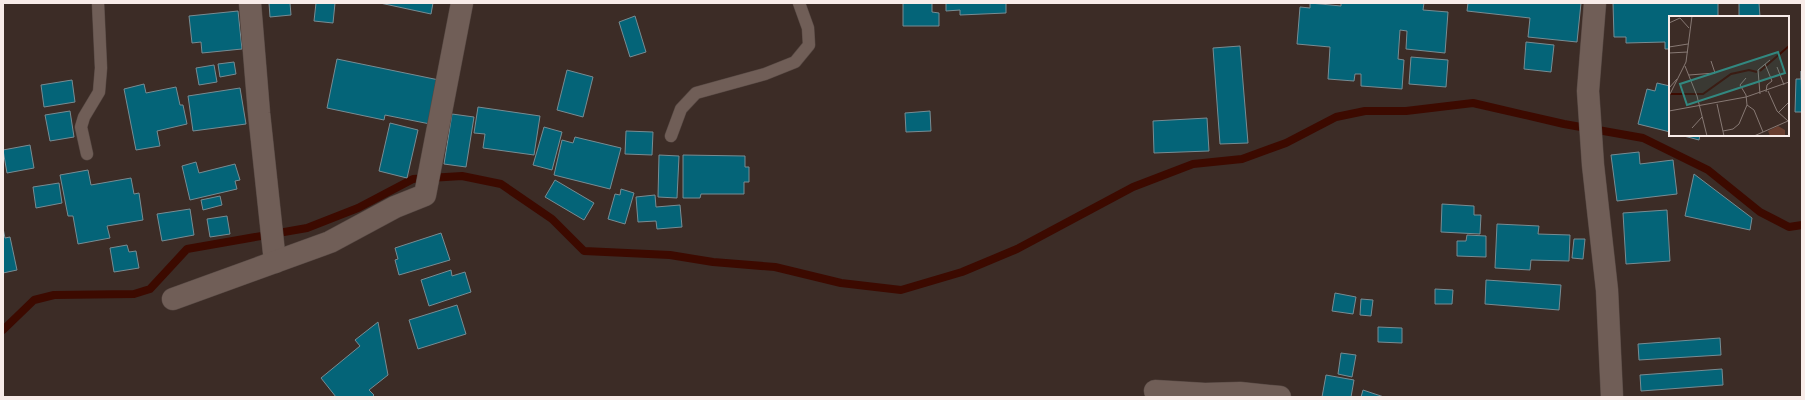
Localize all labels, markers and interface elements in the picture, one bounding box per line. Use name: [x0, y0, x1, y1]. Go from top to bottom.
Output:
inset map: [1669, 16, 1789, 136]

